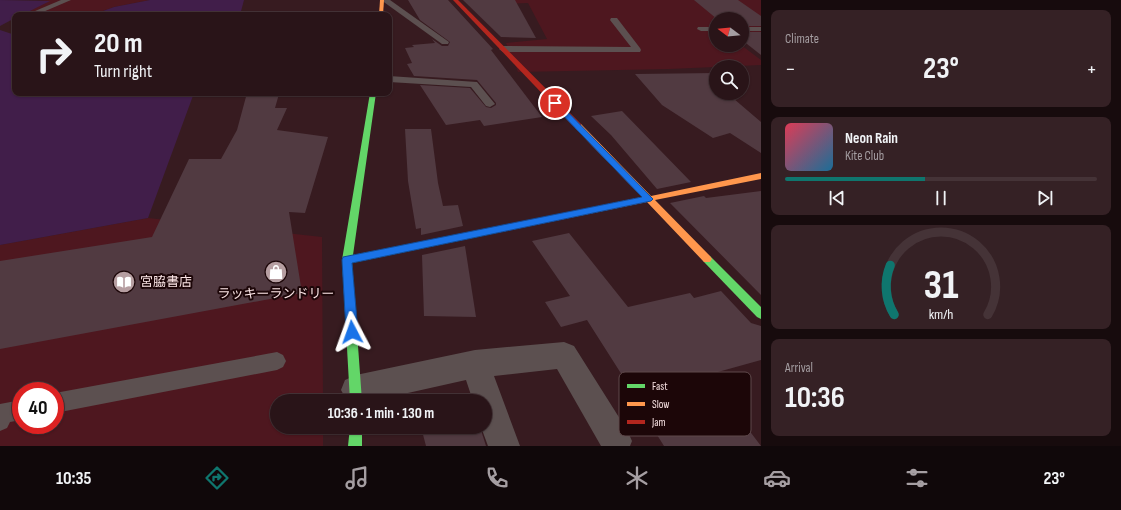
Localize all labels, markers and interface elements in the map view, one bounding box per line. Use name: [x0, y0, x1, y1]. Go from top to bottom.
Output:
north arrow: [709, 12, 749, 52]
map controls: [709, 12, 749, 100]
text: 20 m: [94, 27, 143, 60]
icon: right: [28, 28, 80, 80]
text: Climate: [785, 31, 819, 47]
text: 23°: [923, 51, 959, 87]
text: −: [785, 56, 796, 83]
text: +: [1086, 56, 1097, 83]
button: search: [709, 60, 749, 100]
text: Turn right: [94, 61, 152, 82]
pin: [538, 86, 572, 120]
icon: arrive: [544, 92, 566, 114]
text: Neon Rain: [845, 129, 898, 148]
text: Kite Club: [845, 148, 884, 164]
icon: previous: [826, 187, 848, 209]
icon: pause: [930, 187, 952, 209]
icon: next: [1034, 187, 1056, 209]
shop icon: ラッキーランドリー: [263, 259, 289, 285]
text: 31: [924, 260, 958, 309]
library icon: 宮脇書店: [111, 269, 137, 295]
place label: 宮脇書店: [140, 274, 192, 290]
place label: ラッキーランドリー: [217, 286, 335, 302]
text: km/h: [929, 305, 953, 322]
position arrow: [331, 311, 373, 353]
text: Arrival: [785, 360, 813, 376]
legend: [619, 372, 751, 436]
text: Fast: [652, 380, 668, 393]
text: 10:36: [785, 380, 845, 416]
speed limit sign: 40: [12, 382, 64, 434]
text: Slow: [652, 398, 669, 411]
text: 10:36 · 1 min · 130 m: [328, 404, 434, 423]
text: Jam: [651, 416, 666, 429]
icon: directions: [203, 464, 231, 492]
icon: music: [343, 464, 371, 492]
icon: phone: [483, 464, 511, 492]
icon: climate: [623, 464, 651, 492]
icon: car: [763, 464, 791, 492]
icon: filters: [903, 464, 931, 492]
text: 10:35: [56, 468, 91, 489]
text: 23°: [1043, 468, 1065, 489]

